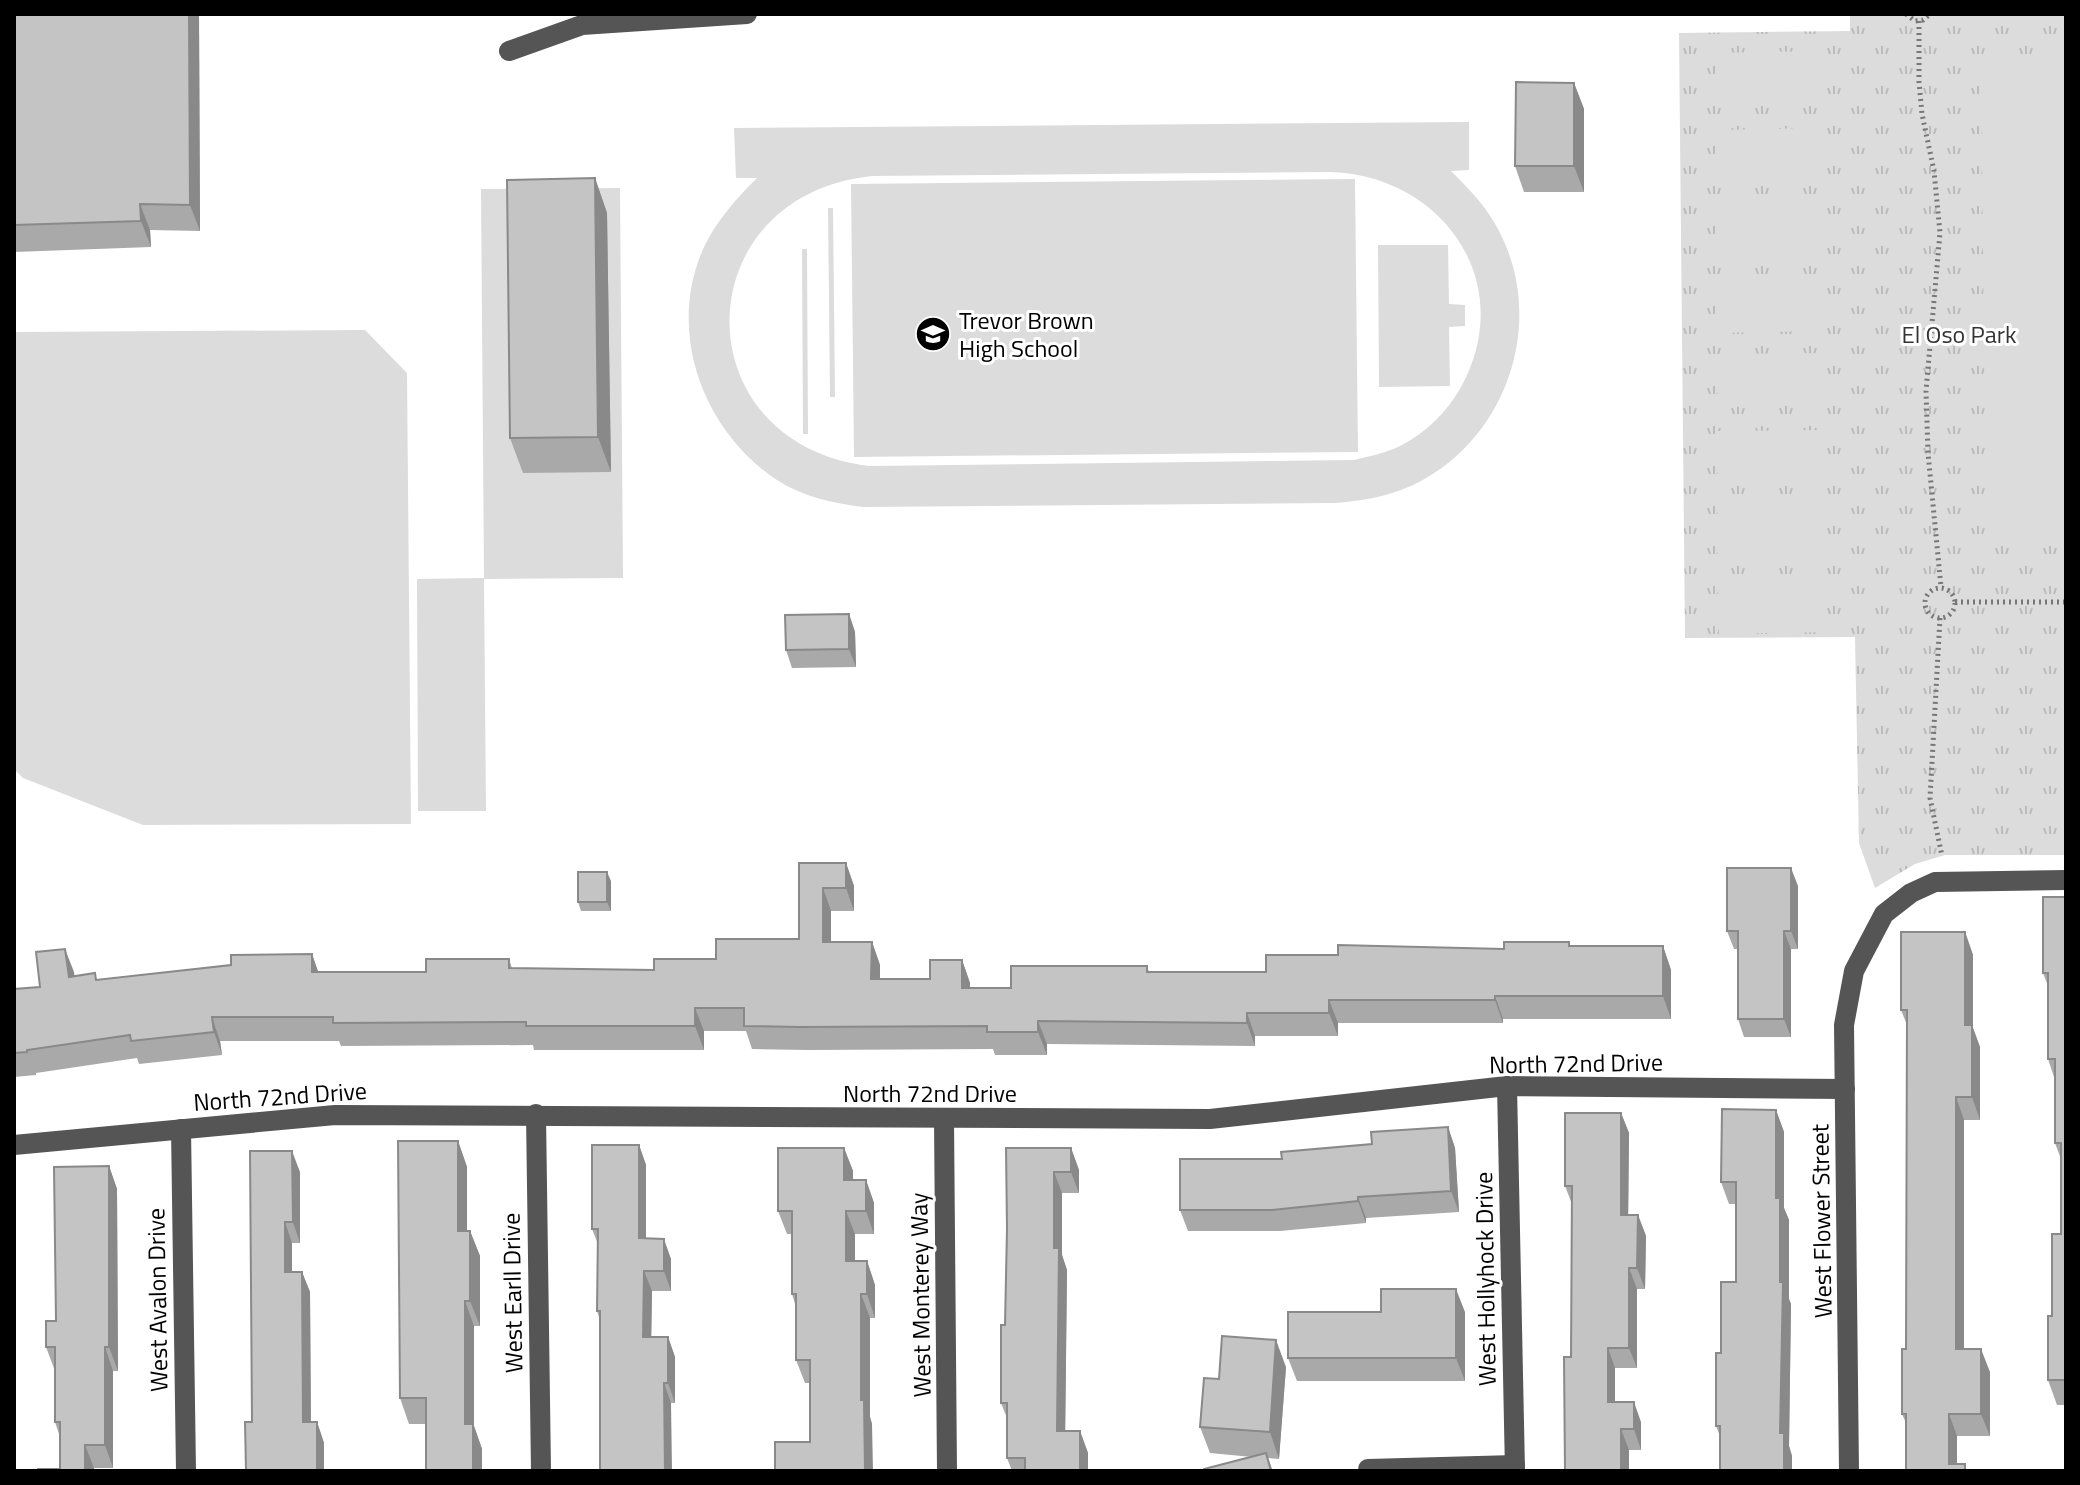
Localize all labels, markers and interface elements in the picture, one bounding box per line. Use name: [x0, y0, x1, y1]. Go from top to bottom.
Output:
place label: Trevor Brown High School: [959, 302, 1094, 366]
school or university icon: Trevor Brown High School: [914, 315, 952, 353]
park label: El Oso Park: [1902, 316, 2017, 352]
street label: North 72nd Drive: [1489, 1043, 1663, 1083]
street label: North 72nd Drive: [192, 1072, 368, 1120]
street label: North 72nd Drive: [843, 1075, 1017, 1111]
street label: West Flower Street: [1801, 1123, 1841, 1318]
street label: West Hollyhock Drive: [1465, 1171, 1505, 1387]
street label: West Monterey Way: [900, 1192, 940, 1398]
street label: West Avalon Drive: [137, 1208, 177, 1392]
street label: West Earll Drive: [493, 1213, 531, 1373]

